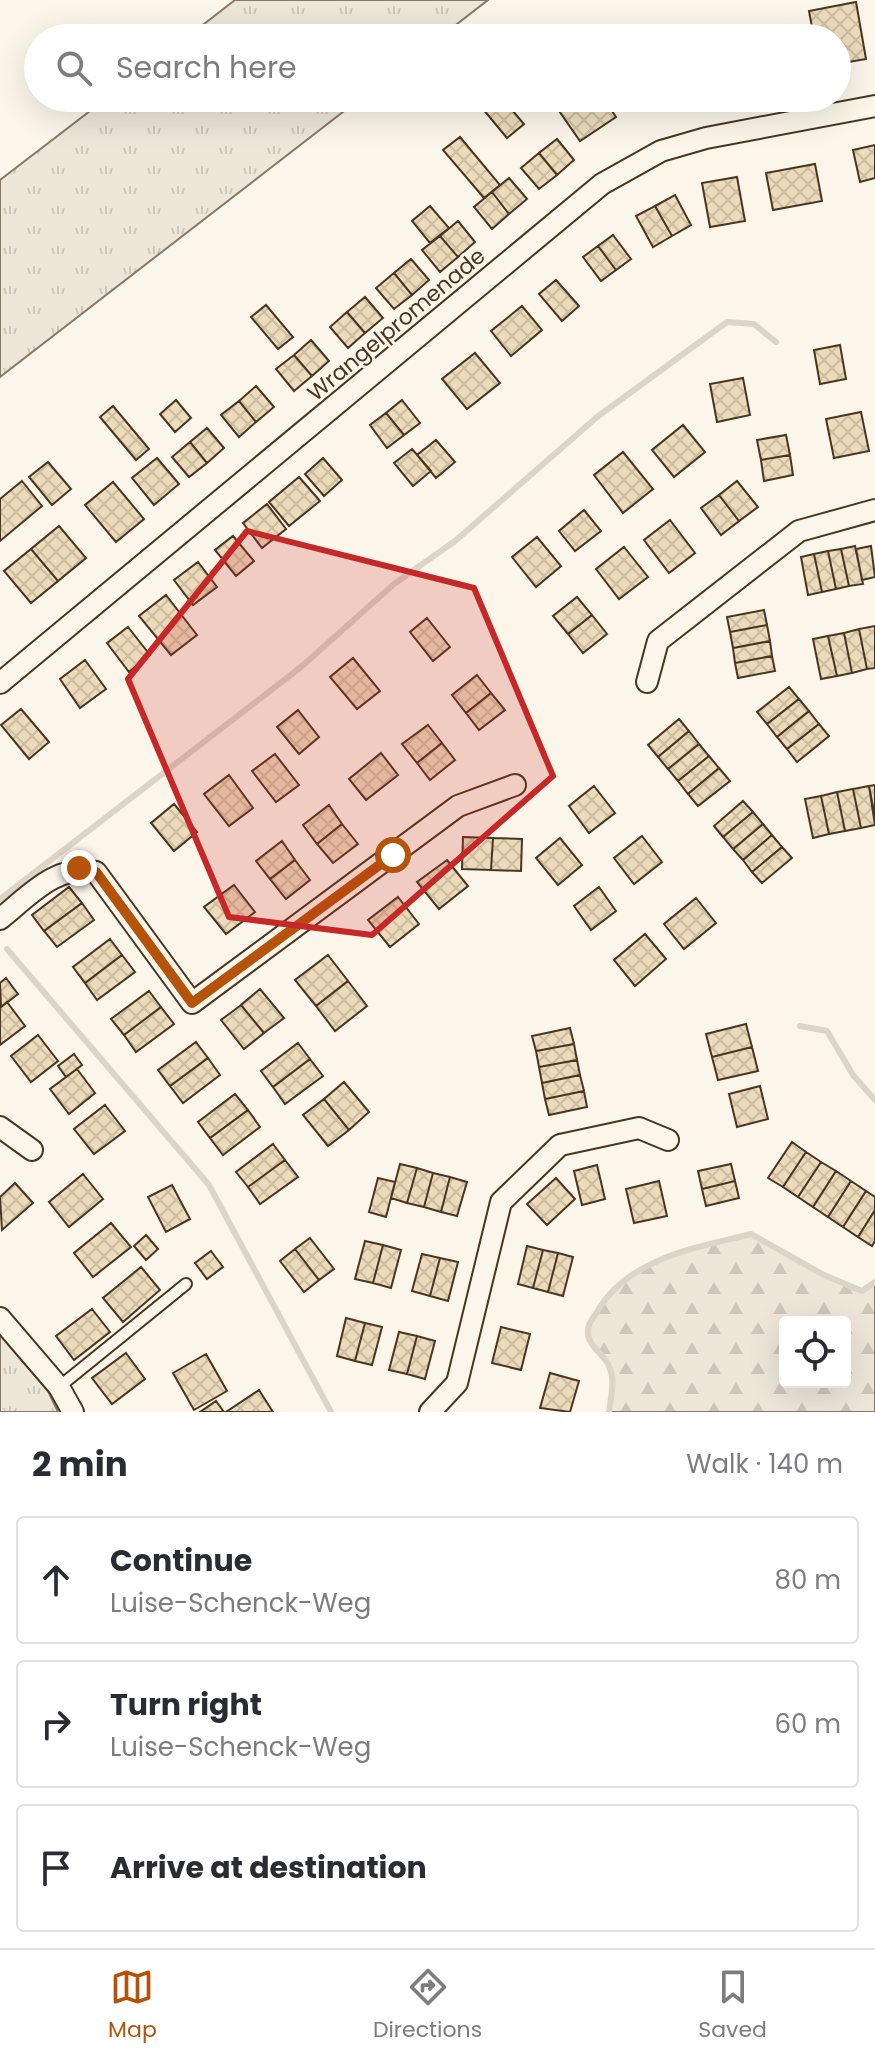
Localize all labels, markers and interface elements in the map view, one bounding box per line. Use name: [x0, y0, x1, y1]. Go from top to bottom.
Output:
search box: [24, 24, 851, 112]
icon: search: [52, 46, 96, 90]
text: Search here: [116, 46, 297, 89]
street label: Wrangelpromenade: [301, 241, 492, 408]
route start: [375, 837, 411, 873]
route end: [61, 850, 97, 886]
map controls: [779, 1316, 851, 1388]
button: locate: [779, 1316, 851, 1388]
text: 2 min: [32, 1440, 128, 1488]
text: Walk · 140 m: [686, 1446, 843, 1482]
text: Continue: [110, 1539, 252, 1582]
icon: ahead: [34, 1558, 78, 1602]
text: 80 m: [775, 1562, 841, 1598]
text: Luise-Schenck-Weg: [110, 1585, 371, 1621]
text: Turn right: [110, 1683, 262, 1726]
icon: right: [34, 1702, 78, 1746]
text: 60 m: [774, 1706, 841, 1742]
text: Luise-Schenck-Weg: [110, 1729, 371, 1765]
icon: arrive: [34, 1846, 78, 1890]
text: Arrive at destination: [110, 1846, 427, 1889]
tab: Map: [108, 1965, 157, 2046]
tab: Directions: [373, 1965, 482, 2046]
tab: Saved: [698, 1965, 767, 2046]

